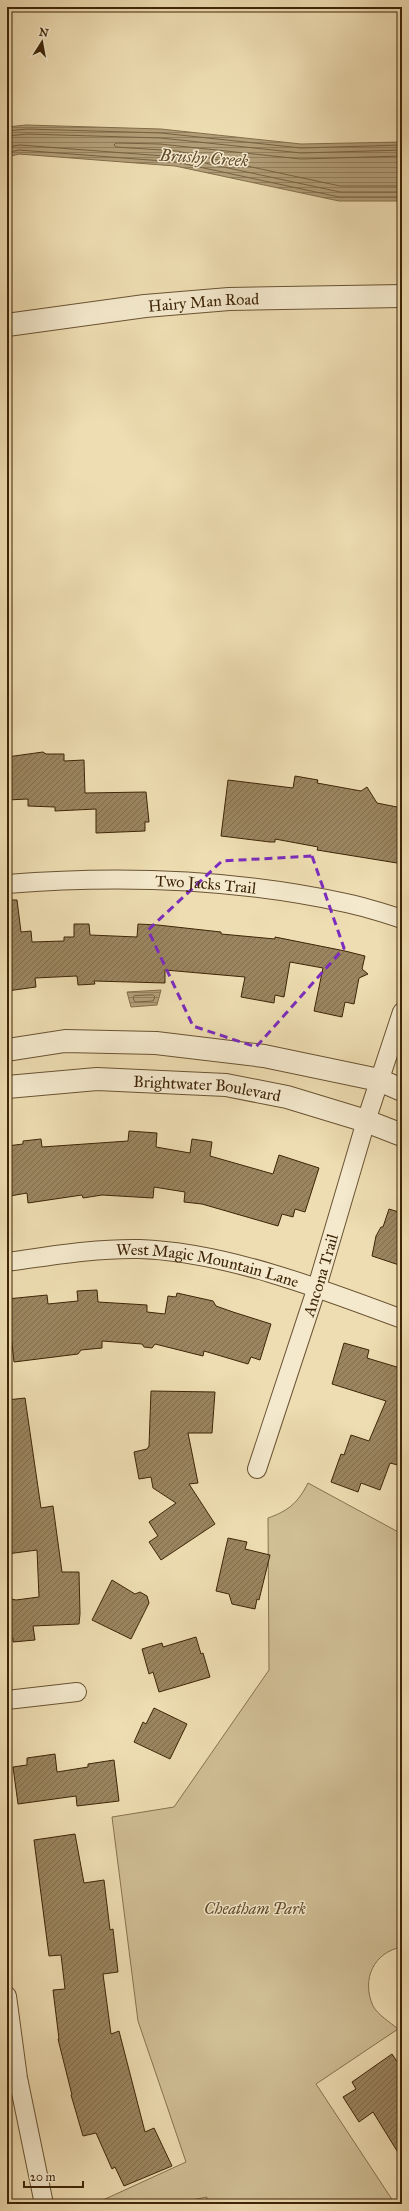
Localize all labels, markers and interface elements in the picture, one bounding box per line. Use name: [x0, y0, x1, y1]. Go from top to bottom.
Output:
north arrow: [22, 22, 62, 62]
text: N: [38, 25, 50, 40]
water label: Brushy Creek: [158, 144, 250, 172]
street label: Hairy Man Road: [147, 289, 259, 315]
street label: Two Jacks Trail: [155, 871, 258, 897]
street label: Brightwater Boulevard: [133, 1071, 283, 1105]
street label: Ancona Trail: [298, 1231, 342, 1320]
street label: West Magic Mountain Lane: [116, 1239, 302, 1291]
park label: Cheatham Park: [204, 1899, 306, 1918]
scale bar: [24, 2163, 83, 2189]
text: 20 m: [30, 2170, 56, 2184]

